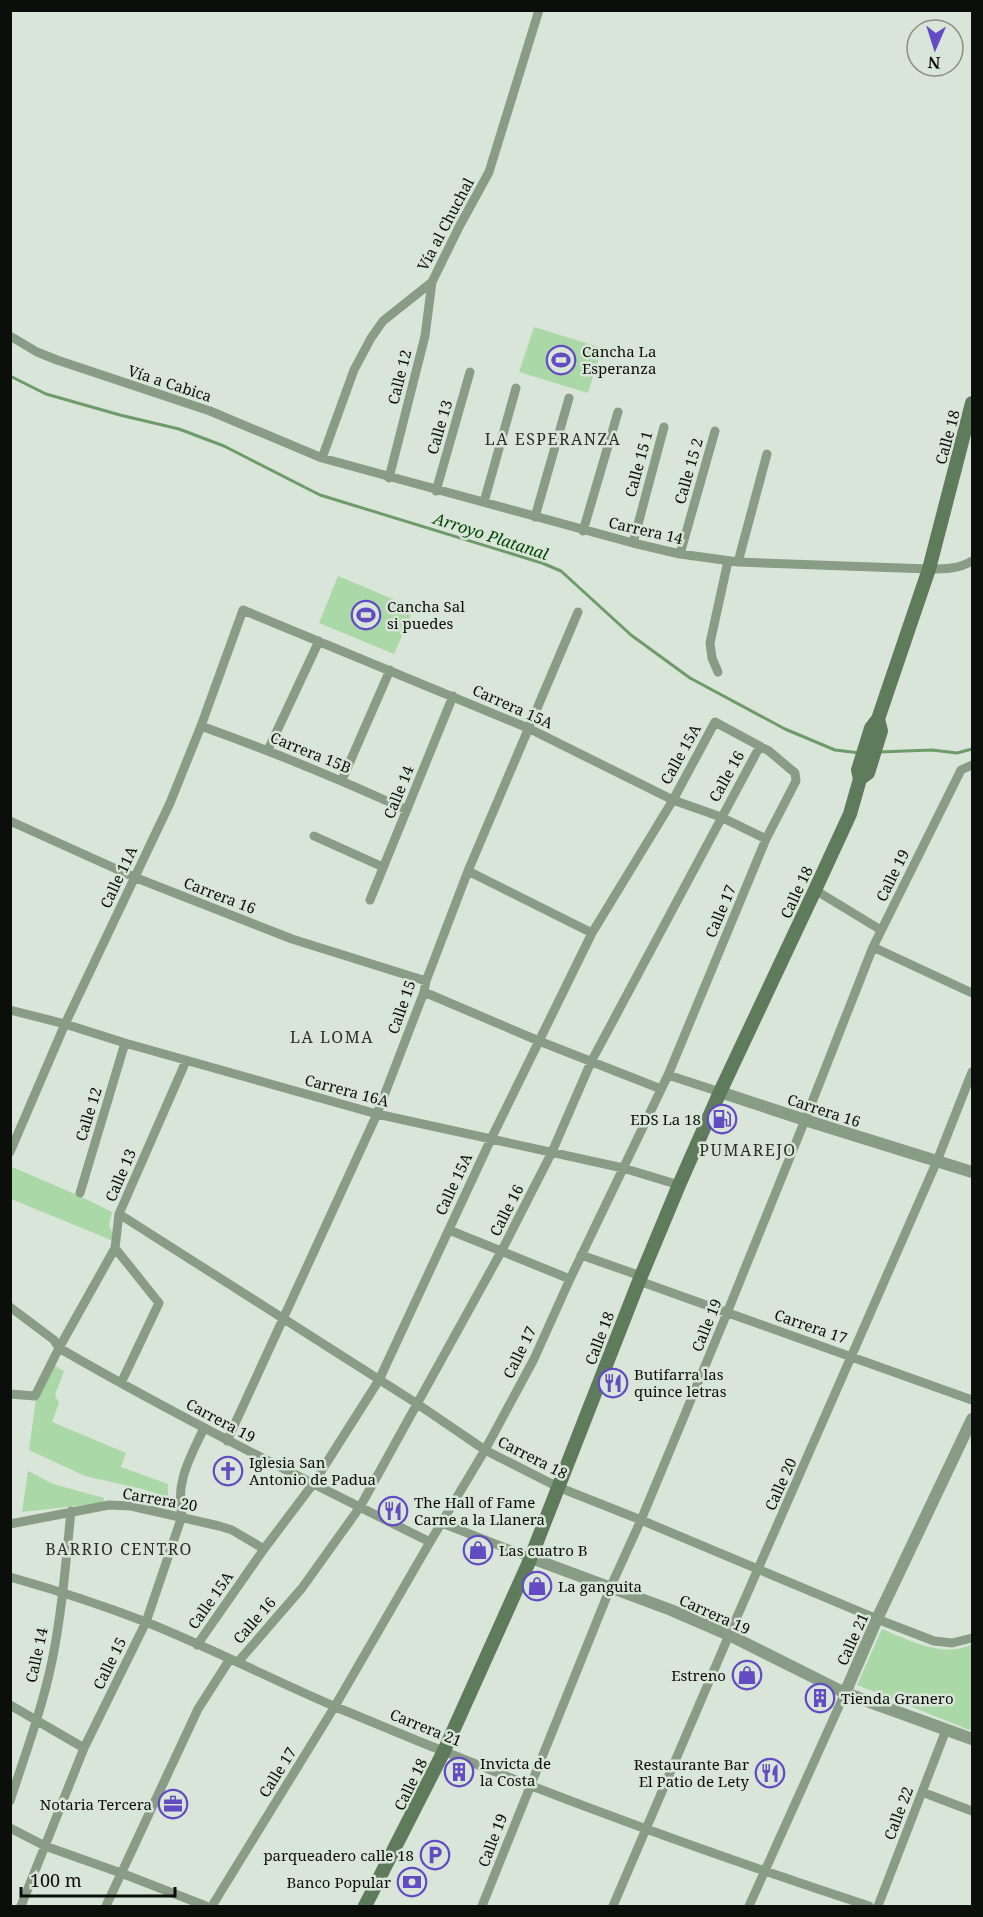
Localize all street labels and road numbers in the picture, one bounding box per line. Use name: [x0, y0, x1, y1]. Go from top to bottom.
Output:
street label: Vía al Chuchal: [412, 174, 478, 274]
street label: Calle 12: [383, 348, 415, 406]
street label: Vía a Cabica: [125, 360, 215, 406]
street label: Calle 13: [422, 397, 456, 457]
street label: Calle 18: [930, 408, 964, 466]
street label: Calle 15 1: [620, 429, 656, 499]
street label: Calle 15 2: [669, 436, 707, 506]
street label: Carrera 14: [607, 512, 686, 548]
street label: Carrera 15A: [470, 679, 557, 733]
street label: Calle 15A: [655, 720, 705, 788]
street label: Carrera 15B: [268, 727, 354, 777]
street label: Calle 16: [704, 747, 748, 805]
street label: Calle 14: [378, 762, 418, 822]
street label: Calle 11A: [95, 842, 141, 911]
street label: Calle 19: [871, 846, 913, 904]
street label: Calle 18: [775, 863, 817, 921]
street label: Carrera 16: [181, 872, 259, 918]
street label: Calle 17: [700, 881, 740, 941]
street label: Calle 15: [382, 977, 420, 1037]
street label: Carrera 16A: [303, 1069, 392, 1111]
street label: Calle 12: [70, 1084, 106, 1144]
street label: Carrera 16: [785, 1089, 863, 1131]
street label: Calle 13: [100, 1145, 140, 1205]
street label: Calle 15A: [430, 1149, 476, 1218]
street label: Calle 16: [484, 1181, 528, 1239]
street label: Calle 19: [686, 1295, 726, 1355]
street label: Carrera 17: [772, 1304, 850, 1348]
street label: Calle 18: [580, 1308, 618, 1368]
street label: Calle 17: [498, 1323, 540, 1381]
street label: Carrera 19: [183, 1393, 259, 1447]
street label: Carrera 18: [495, 1431, 571, 1483]
street label: Calle 20: [760, 1455, 800, 1513]
street label: Carrera 20: [121, 1483, 199, 1515]
street label: Calle 15A: [183, 1567, 237, 1633]
street label: Carrera 19: [676, 1589, 754, 1639]
street label: Calle 16: [228, 1592, 280, 1648]
street label: Calle 21: [832, 1610, 872, 1668]
street label: Calle 14: [20, 1625, 52, 1684]
street label: Calle 15: [88, 1634, 130, 1692]
street label: Carrera 21: [387, 1704, 465, 1750]
street label: Calle 17: [254, 1743, 300, 1801]
street label: Calle 18: [389, 1755, 431, 1813]
street label: Calle 22: [879, 1783, 917, 1843]
street label: Calle 19: [473, 1810, 511, 1870]

